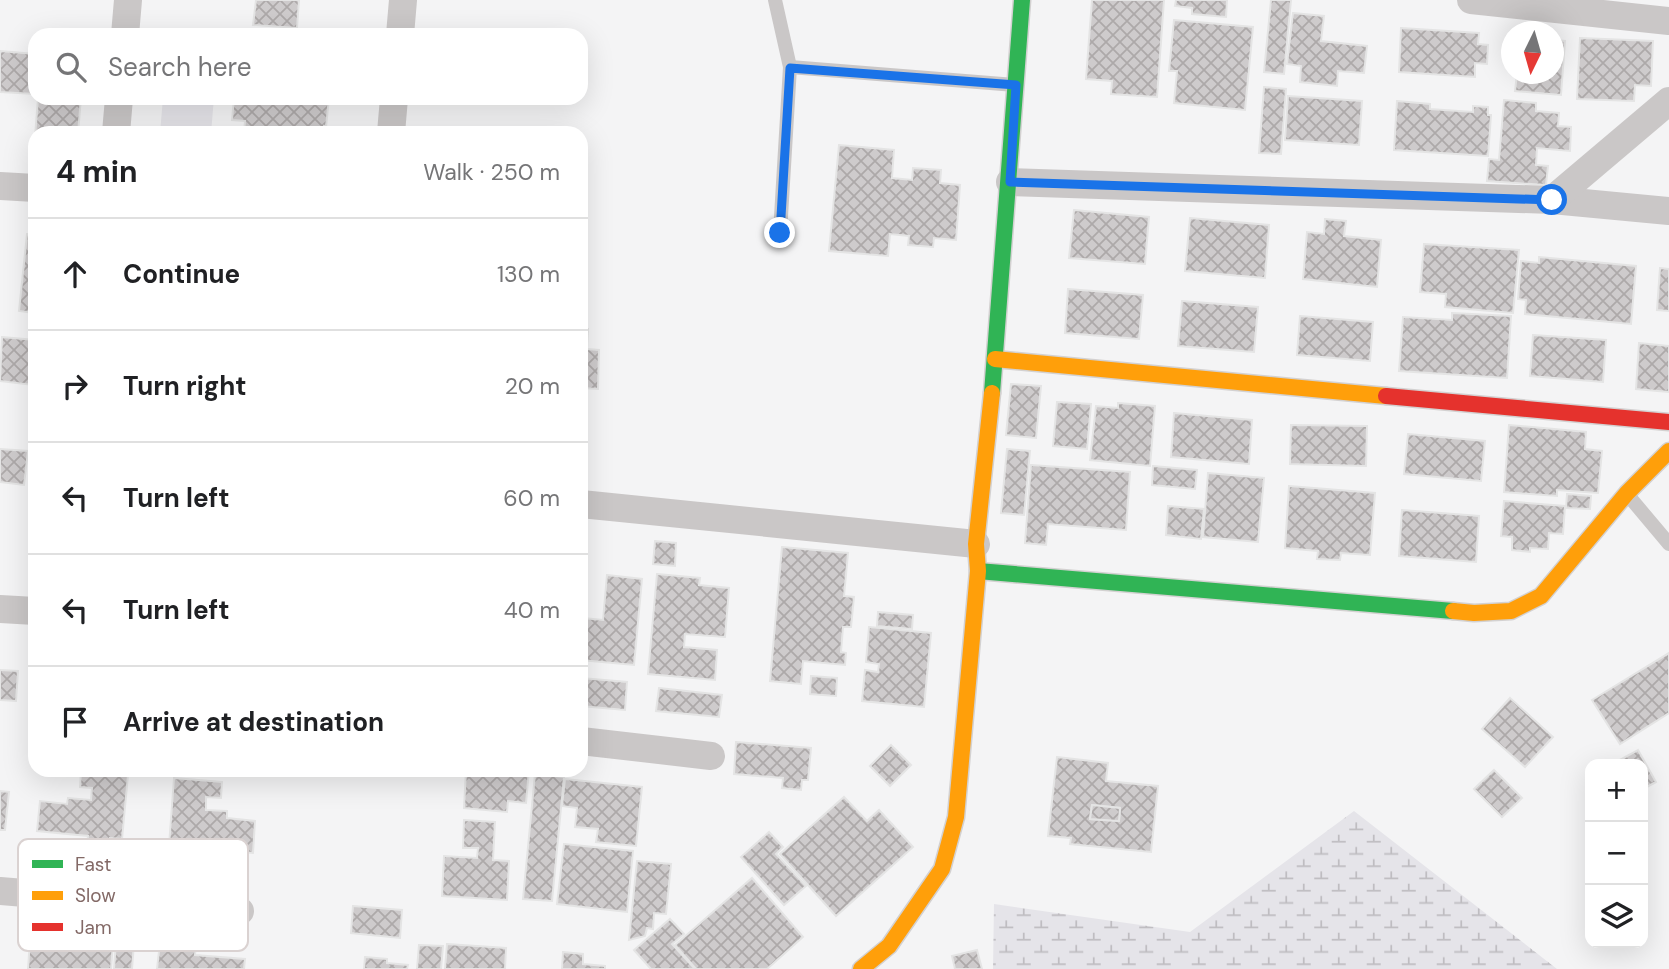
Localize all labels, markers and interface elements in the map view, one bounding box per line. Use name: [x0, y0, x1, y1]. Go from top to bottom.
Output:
north arrow: [1501, 21, 1564, 84]
search box: [28, 28, 588, 105]
icon: search: [52, 48, 90, 86]
text: Search here: [108, 50, 251, 84]
text: 4 min: [56, 152, 138, 191]
text: Walk · 250 m: [423, 157, 560, 187]
route start: [1536, 184, 1567, 215]
route end: [764, 217, 795, 248]
icon: ahead: [56, 255, 94, 293]
text: Continue: [123, 257, 240, 291]
text: 130 m: [497, 259, 560, 289]
icon: right: [56, 367, 94, 405]
text: Turn right: [123, 369, 247, 403]
text: 20 m: [505, 371, 560, 401]
icon: left: [56, 479, 94, 517]
text: Turn left: [123, 481, 230, 515]
text: 60 m: [503, 483, 560, 513]
icon: left: [56, 591, 94, 629]
text: Turn left: [123, 593, 230, 627]
text: 40 m: [504, 595, 560, 625]
icon: arrive: [56, 703, 94, 741]
text: Arrive at destination: [123, 705, 384, 739]
map controls: [1585, 759, 1648, 948]
button: +: [1585, 759, 1648, 822]
button: −: [1585, 822, 1648, 885]
legend: [18, 839, 248, 951]
text: Fast: [75, 852, 111, 877]
text: Slow: [75, 883, 116, 908]
button: layers: [1585, 885, 1648, 948]
text: Jam: [75, 915, 112, 940]

